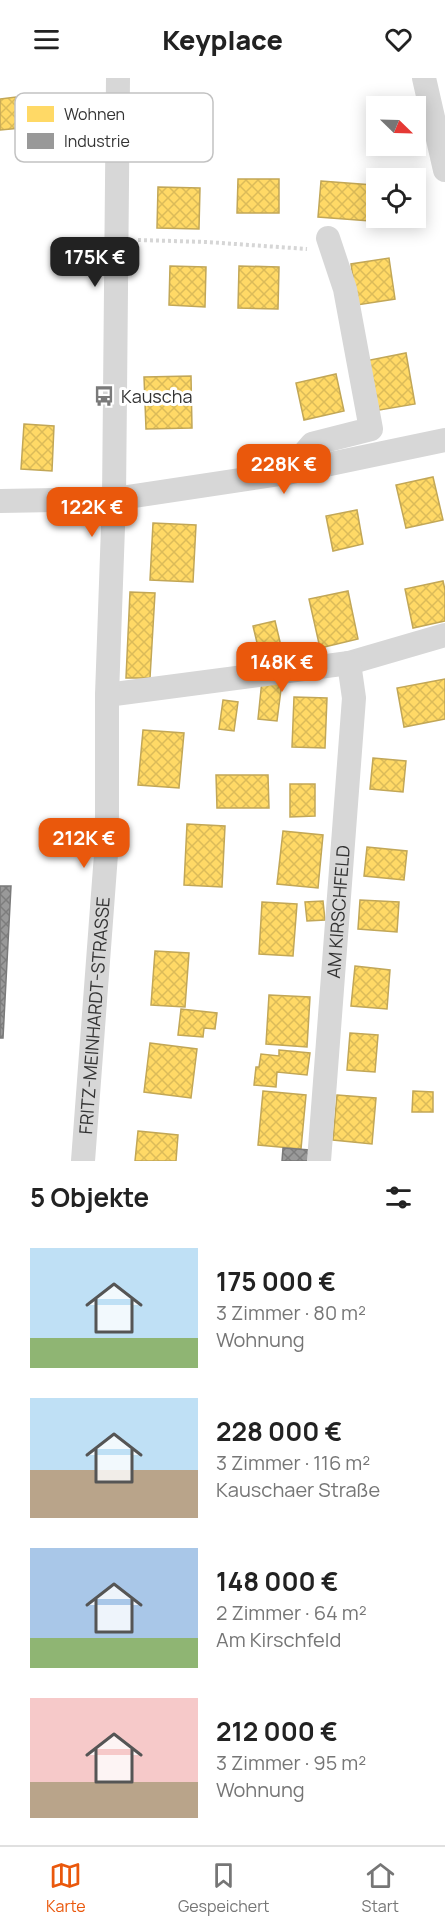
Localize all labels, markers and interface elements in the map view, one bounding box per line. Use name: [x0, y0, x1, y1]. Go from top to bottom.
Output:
text: Keyplace: [162, 21, 283, 58]
icon: menu: [30, 23, 63, 56]
icon: heart: [382, 23, 415, 56]
legend: [15, 93, 213, 162]
north arrow: [366, 96, 426, 156]
map controls: [366, 96, 426, 228]
text: Wohnen: [64, 103, 125, 125]
text: Industrie: [64, 130, 130, 152]
button: locate: [366, 168, 426, 228]
pin: 175K €: [46, 237, 144, 288]
text: 175K €: [64, 243, 126, 270]
bus stop icon: Kauscha: [92, 384, 116, 408]
place label: Kauscha: [121, 384, 192, 408]
pin: 228K €: [235, 444, 333, 495]
text: 228K €: [251, 450, 317, 477]
pin: 122K €: [43, 487, 141, 538]
text: 122K €: [61, 493, 123, 520]
pin: 148K €: [233, 642, 331, 693]
text: 148K €: [250, 648, 314, 675]
pin: 212K €: [35, 818, 133, 869]
text: 212K €: [53, 824, 115, 851]
street label: AM KIRSCHFELD: [321, 844, 355, 979]
street label: FRITZ-MEINHARDT-STRASSE: [73, 896, 115, 1135]
text: 5 Objekte: [30, 1179, 149, 1215]
icon: filters: [382, 1181, 415, 1214]
text: 175 000 €: [216, 1263, 336, 1299]
icon: home: [78, 1272, 150, 1344]
text: 3 Zimmer · 80 m²: [216, 1299, 366, 1326]
text: Wohnung: [216, 1326, 305, 1353]
text: 228 000 €: [216, 1413, 342, 1449]
icon: home: [78, 1422, 150, 1494]
text: 3 Zimmer · 116 m²: [216, 1449, 370, 1476]
text: Kauschaer Straße: [216, 1476, 380, 1503]
text: 148 000 €: [216, 1563, 339, 1599]
icon: home: [78, 1572, 150, 1644]
text: 2 Zimmer · 64 m²: [216, 1599, 367, 1626]
text: Am Kirschfeld: [216, 1626, 341, 1653]
text: 212 000 €: [216, 1713, 338, 1749]
icon: home: [78, 1722, 150, 1794]
text: 3 Zimmer · 95 m²: [216, 1749, 366, 1776]
text: Wohnung: [216, 1776, 305, 1803]
tab: Karte: [46, 1859, 86, 1917]
tab: Gespeichert: [178, 1859, 269, 1917]
tab: Start: [362, 1859, 399, 1917]

